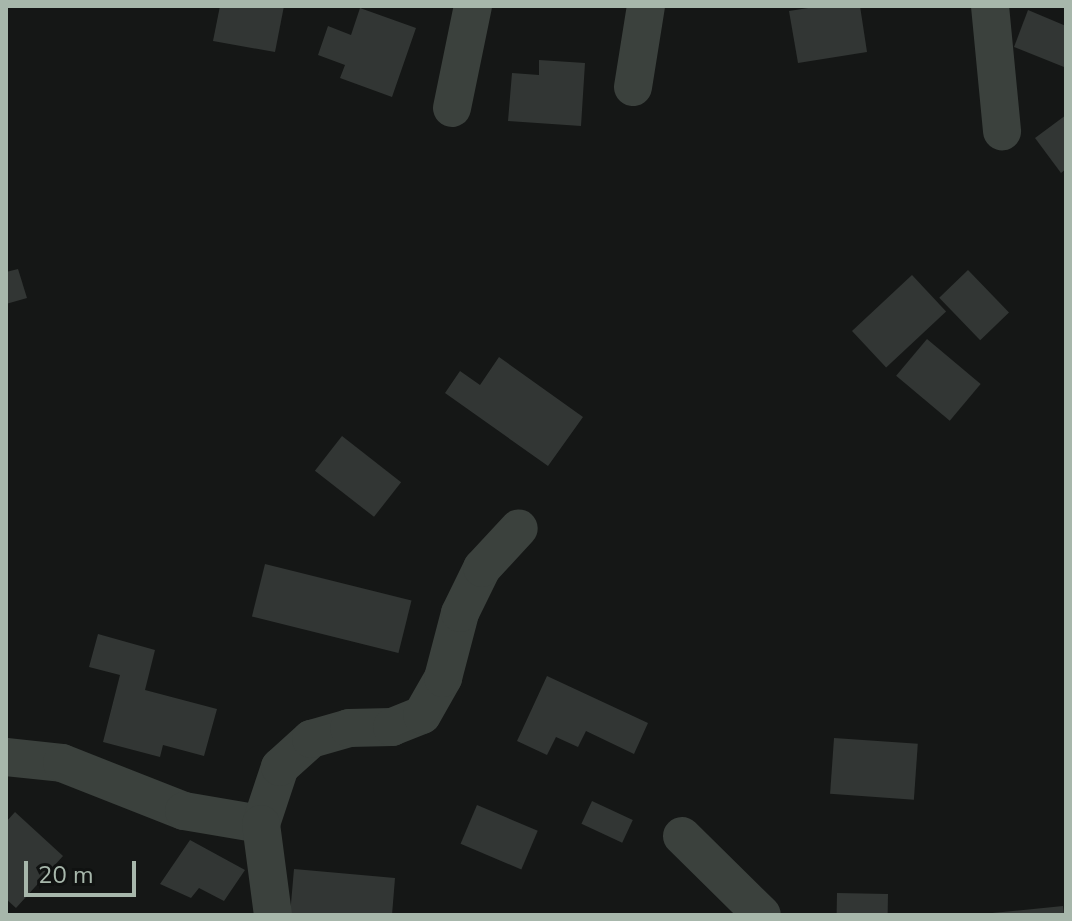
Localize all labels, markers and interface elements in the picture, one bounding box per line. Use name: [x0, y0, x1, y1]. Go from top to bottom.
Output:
scale bar: [28, 845, 140, 895]
text: 20 m: [38, 859, 94, 891]

